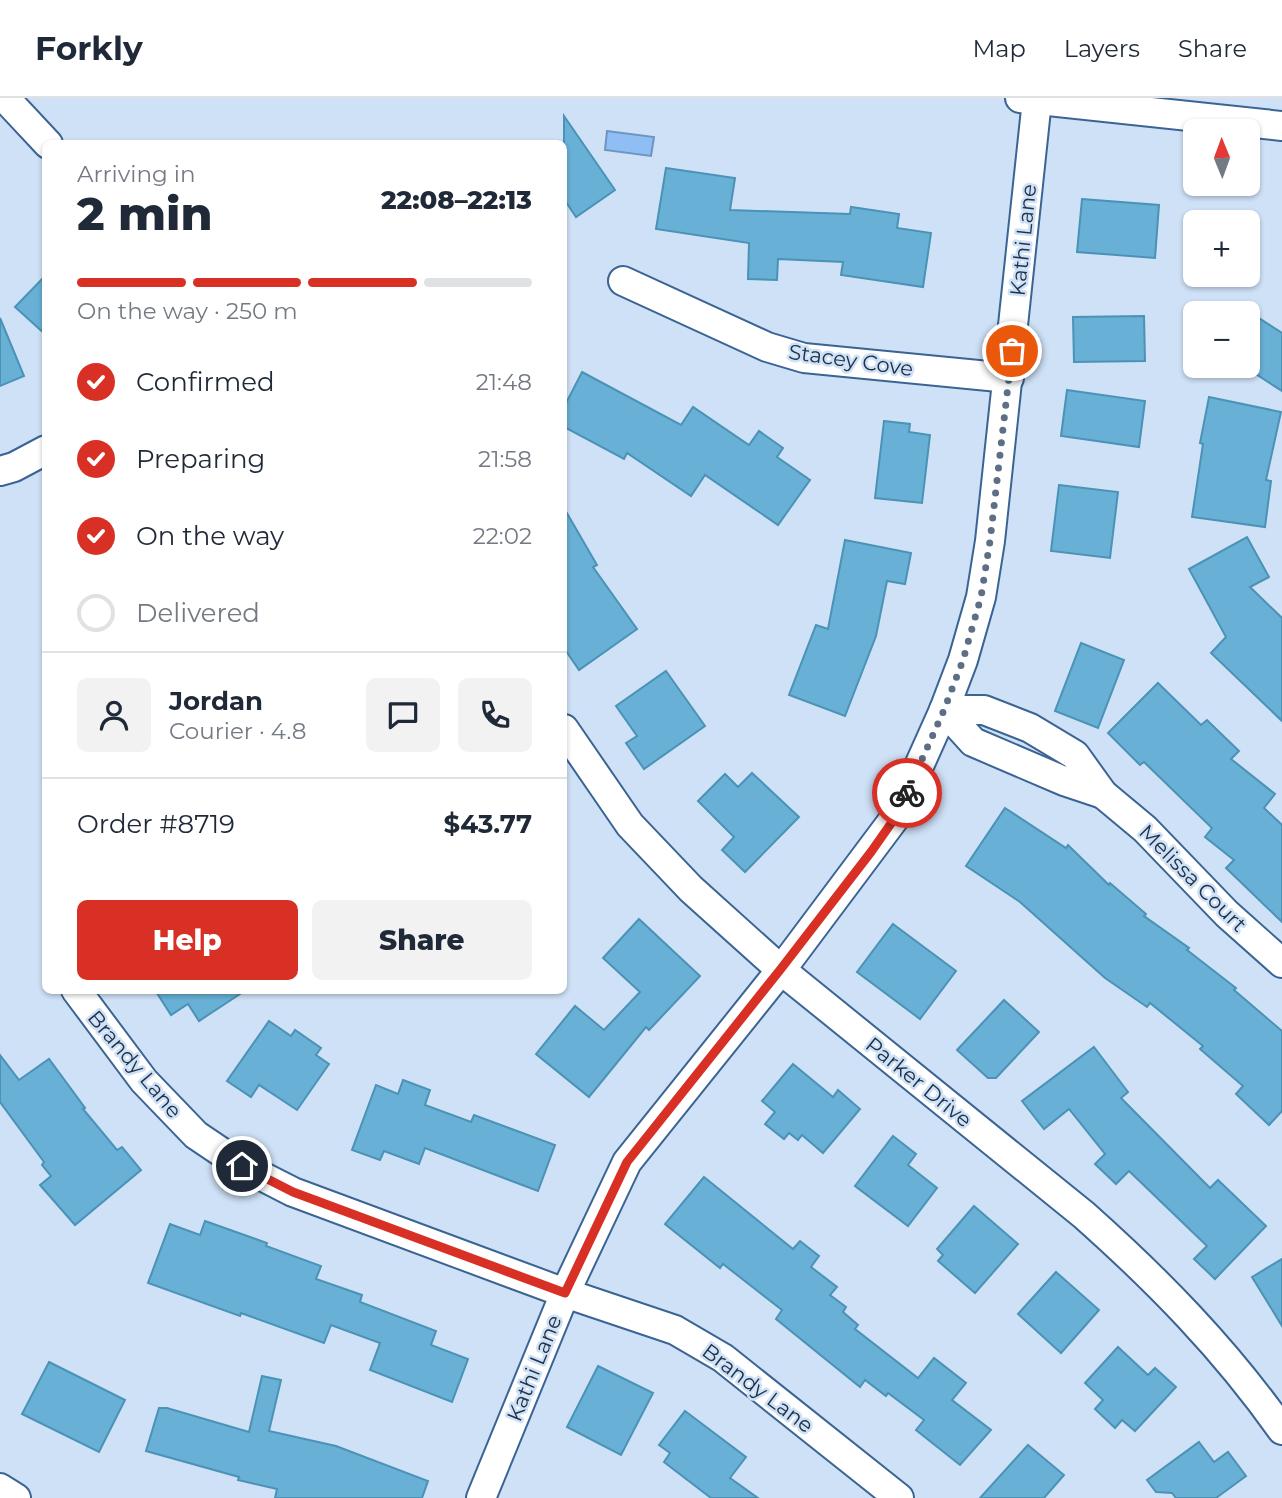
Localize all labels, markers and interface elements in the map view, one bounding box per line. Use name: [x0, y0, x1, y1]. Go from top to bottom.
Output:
text: Forkly: [35, 28, 143, 68]
text: Map: [972, 34, 1026, 63]
text: Layers: [1064, 34, 1140, 63]
text: Share: [1178, 34, 1247, 63]
north arrow: [1183, 119, 1260, 196]
map controls: [1183, 119, 1260, 378]
text: Arriving in: [77, 160, 196, 188]
street label: Kathi Lane: [1005, 183, 1041, 297]
text: 22:08–22:13: [381, 184, 532, 216]
text: 2 min: [77, 185, 212, 242]
button: +: [1183, 210, 1260, 287]
text: On the way · 250 m: [77, 297, 298, 325]
button: −: [1183, 301, 1260, 378]
pin: [982, 321, 1042, 381]
icon: bag: [993, 332, 1031, 370]
street label: Stacey Cove: [787, 339, 915, 381]
icon: check: [77, 363, 115, 401]
text: Confirmed: [136, 366, 275, 398]
text: 21:48: [476, 368, 532, 396]
icon: check: [77, 440, 115, 478]
text: Preparing: [136, 443, 265, 475]
text: 21:58: [478, 445, 532, 473]
icon: check: [77, 517, 115, 555]
text: On the way: [136, 520, 284, 552]
text: 22:02: [473, 522, 532, 550]
text: Delivered: [136, 597, 260, 629]
button: person: [77, 678, 151, 752]
button: chat: [366, 678, 440, 752]
button: phone: [458, 678, 532, 752]
text: Jordan: [169, 685, 263, 717]
text: Courier · 4.8: [169, 717, 306, 745]
courier: [872, 758, 942, 828]
icon: bike: [888, 774, 926, 812]
text: Order #8719: [77, 808, 235, 840]
text: $43.77: [443, 808, 532, 840]
street label: Melissa Court: [1134, 819, 1252, 937]
button: Help: [77, 900, 298, 980]
button: Share: [312, 900, 532, 980]
street label: Brandy Lane: [83, 1005, 187, 1123]
street label: Parker Drive: [861, 1032, 977, 1132]
pin: [212, 1136, 272, 1196]
icon: home: [223, 1147, 261, 1185]
street label: Kathi Lane: [501, 1311, 567, 1425]
street label: Brandy Lane: [697, 1338, 819, 1438]

